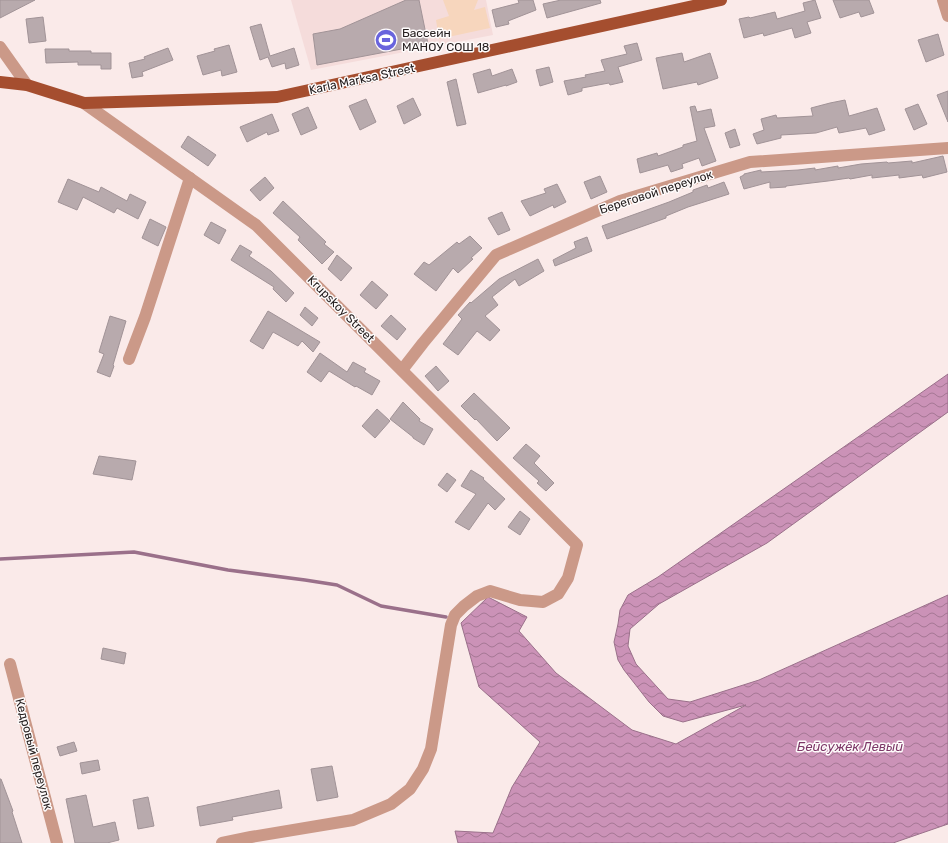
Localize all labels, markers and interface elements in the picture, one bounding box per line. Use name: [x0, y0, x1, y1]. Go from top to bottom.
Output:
place label: Бассейн МАНОУ СОШ 18: [402, 26, 490, 54]
sports icon: Бассейн МАНОУ СОШ 18: [373, 27, 399, 53]
street label: Karla Marksa Street: [308, 61, 417, 97]
street label: Береговой переулок: [598, 167, 715, 217]
street label: Krupskoy Street: [305, 273, 378, 346]
street label: Кедровый переулок: [12, 697, 56, 812]
water label: Бейсужёк Левый: [797, 739, 903, 754]

